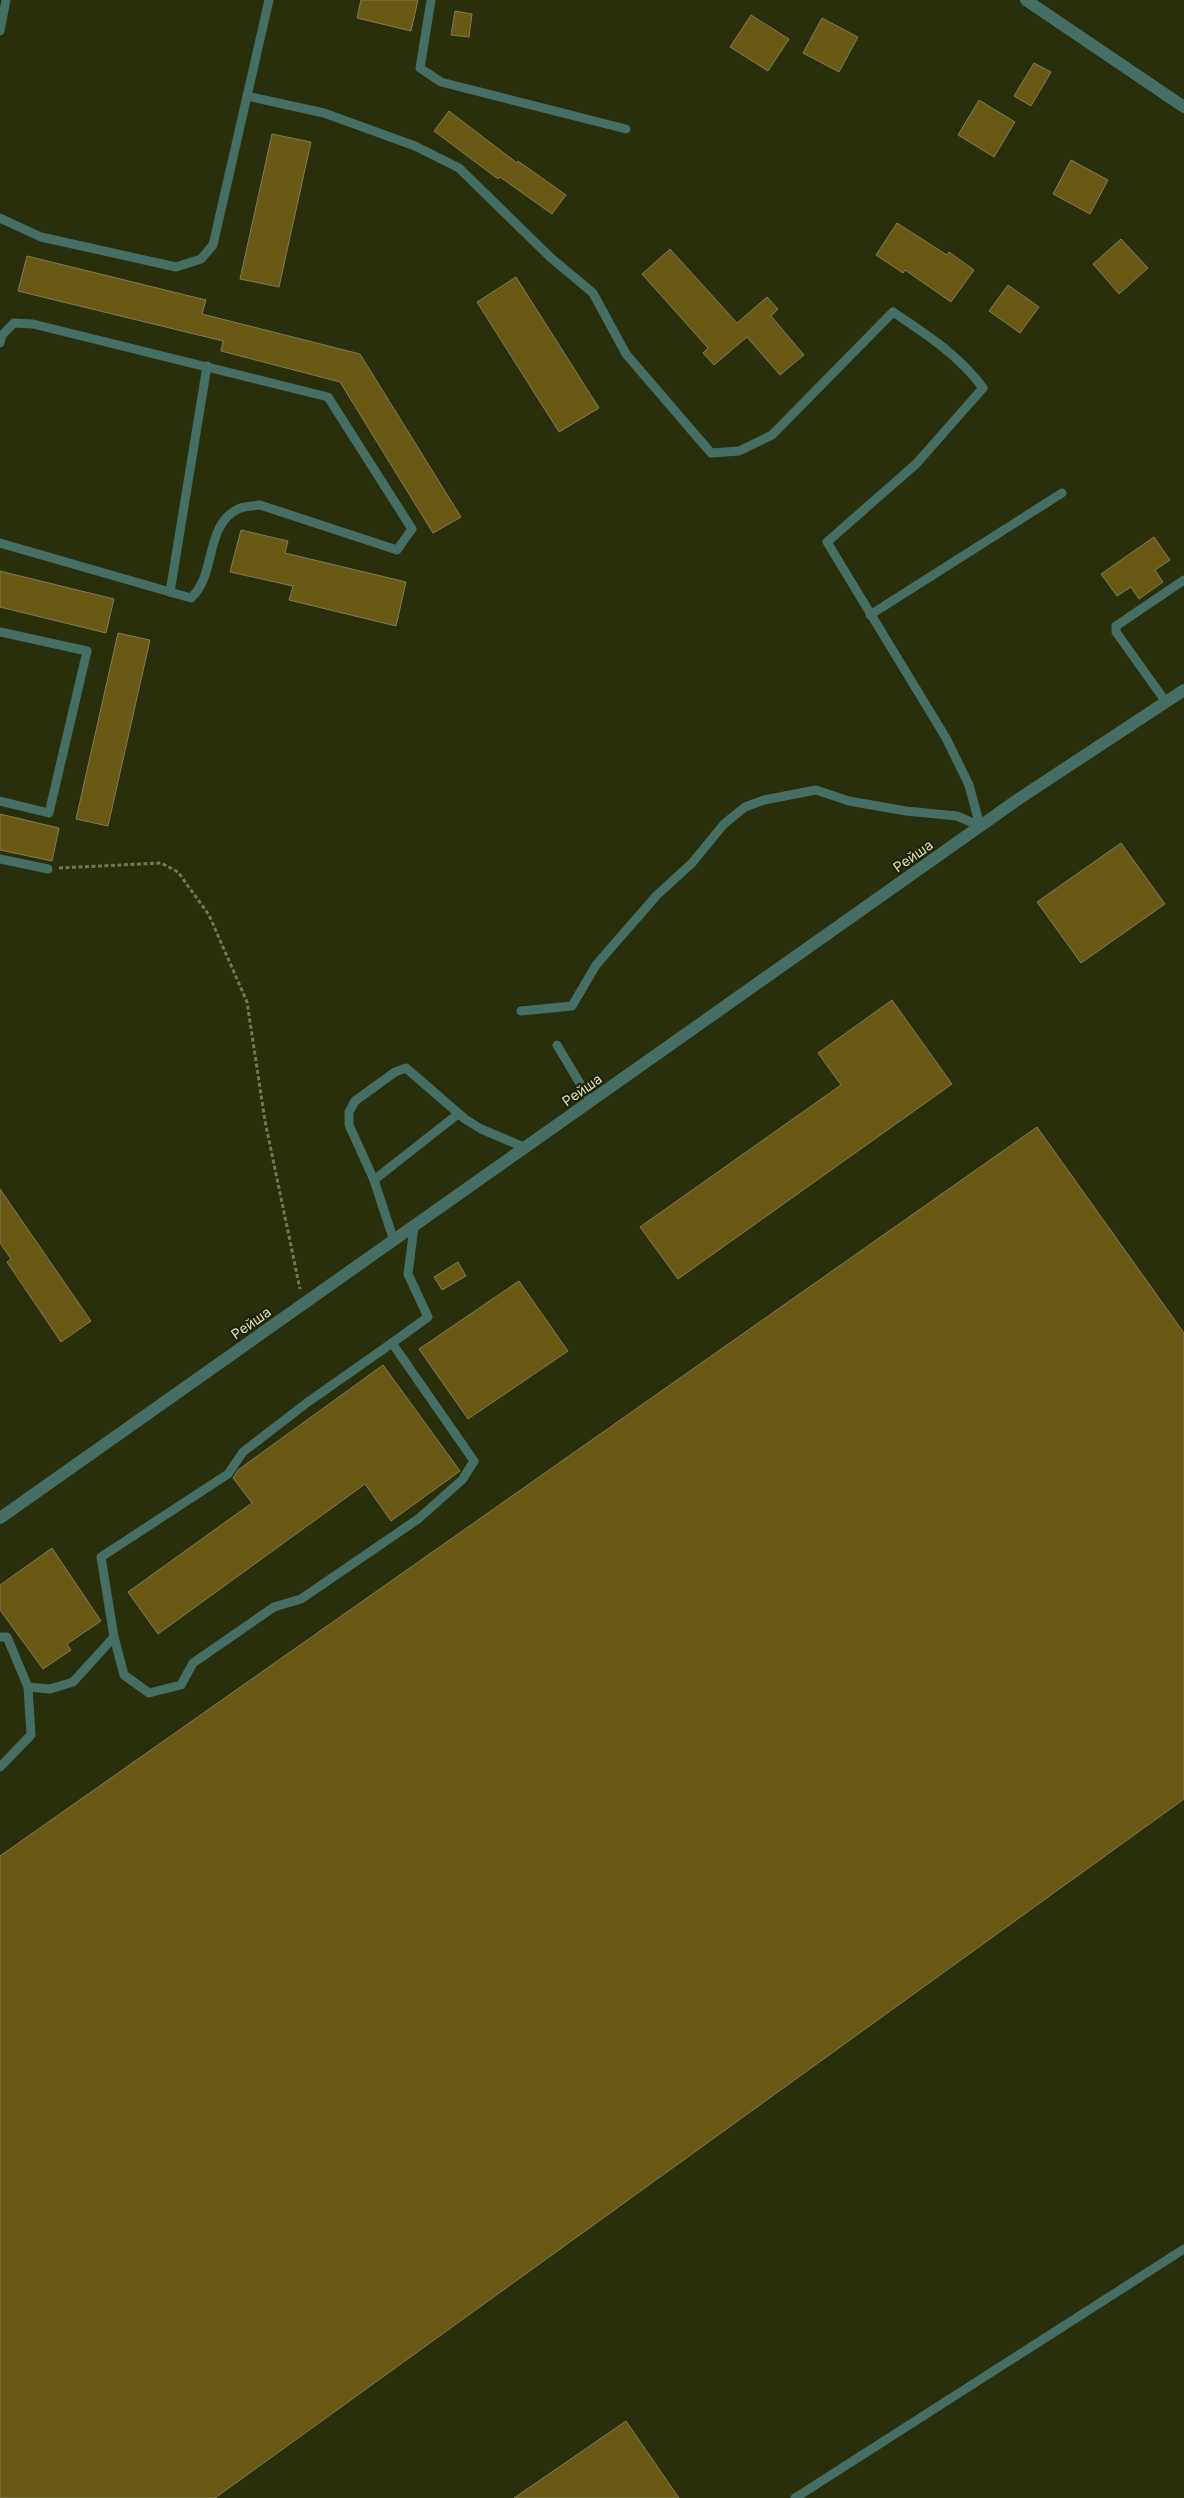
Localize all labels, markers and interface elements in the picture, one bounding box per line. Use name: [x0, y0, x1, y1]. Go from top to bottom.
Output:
street label: Рейша: [890, 836, 936, 875]
street label: Рейша: [559, 1070, 605, 1109]
street label: Рейша: [228, 1303, 274, 1342]

